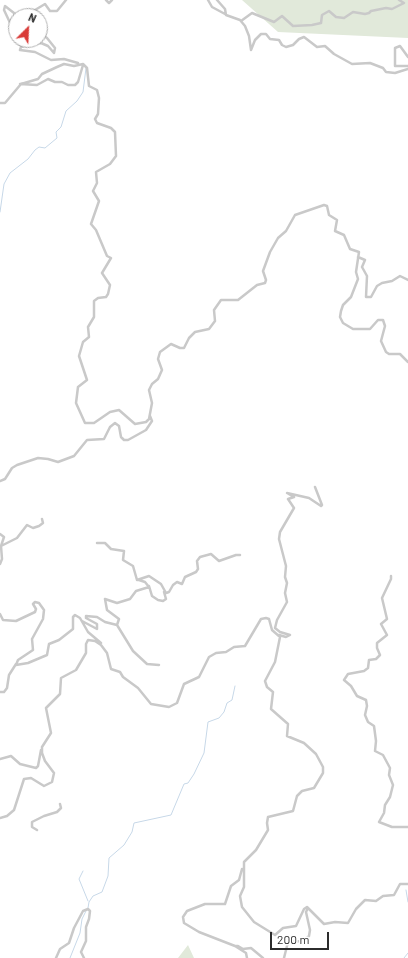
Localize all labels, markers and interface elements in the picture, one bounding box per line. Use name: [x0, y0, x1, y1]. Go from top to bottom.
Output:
north arrow: [8, 8, 48, 48]
text: N: [27, 10, 39, 25]
scale bar: [272, 924, 331, 950]
text: 200 m: [277, 932, 309, 946]

